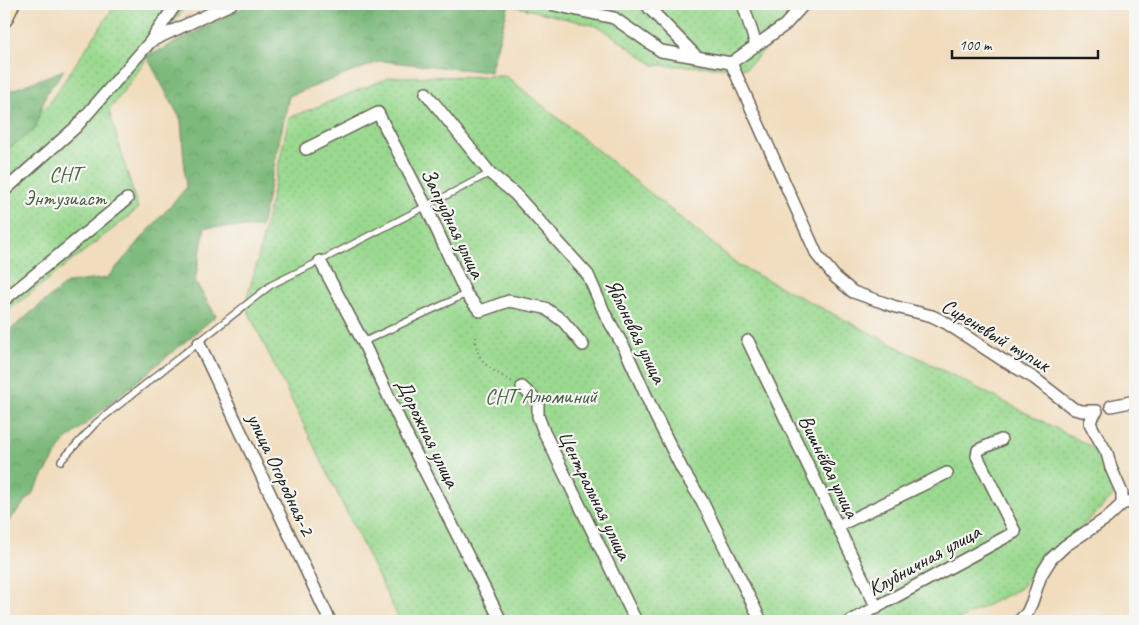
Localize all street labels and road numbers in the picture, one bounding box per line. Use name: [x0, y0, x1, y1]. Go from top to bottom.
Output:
street label: Запрудная улица: [415, 164, 492, 284]
street label: Яблоневая улица: [600, 274, 673, 389]
street label: Сиреневый тупик: [937, 292, 1056, 378]
street label: Дорожная улица: [390, 374, 466, 493]
street label: улица Огородная-2: [240, 407, 321, 541]
street label: Вишнёвая улица: [793, 410, 866, 523]
street label: Центральная улица: [552, 426, 638, 566]
street label: Клубничная улица: [863, 518, 986, 602]

